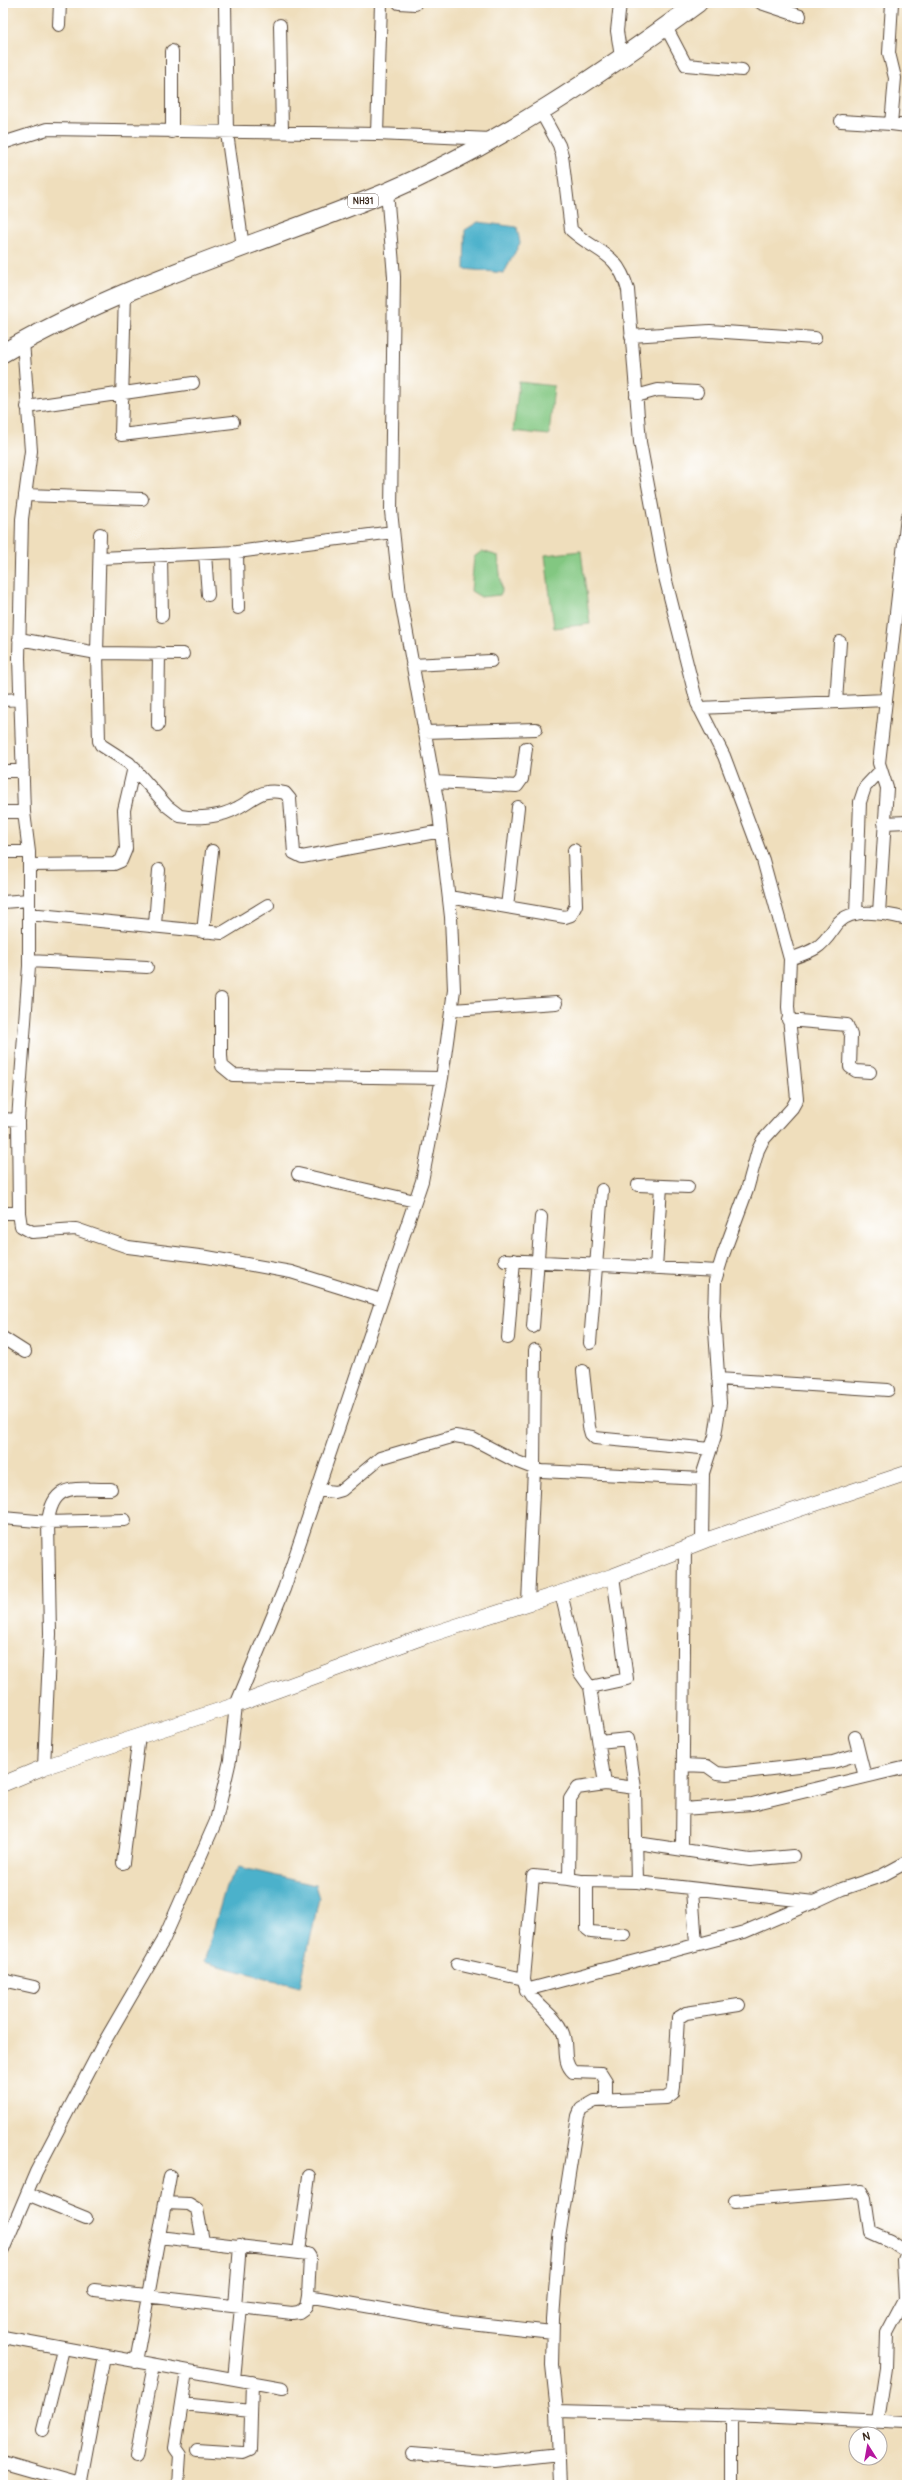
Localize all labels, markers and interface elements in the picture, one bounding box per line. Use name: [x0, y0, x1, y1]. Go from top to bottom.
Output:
road number: NH31: [348, 194, 378, 208]
north arrow: [848, 2426, 888, 2466]
text: N: [861, 2429, 872, 2444]

